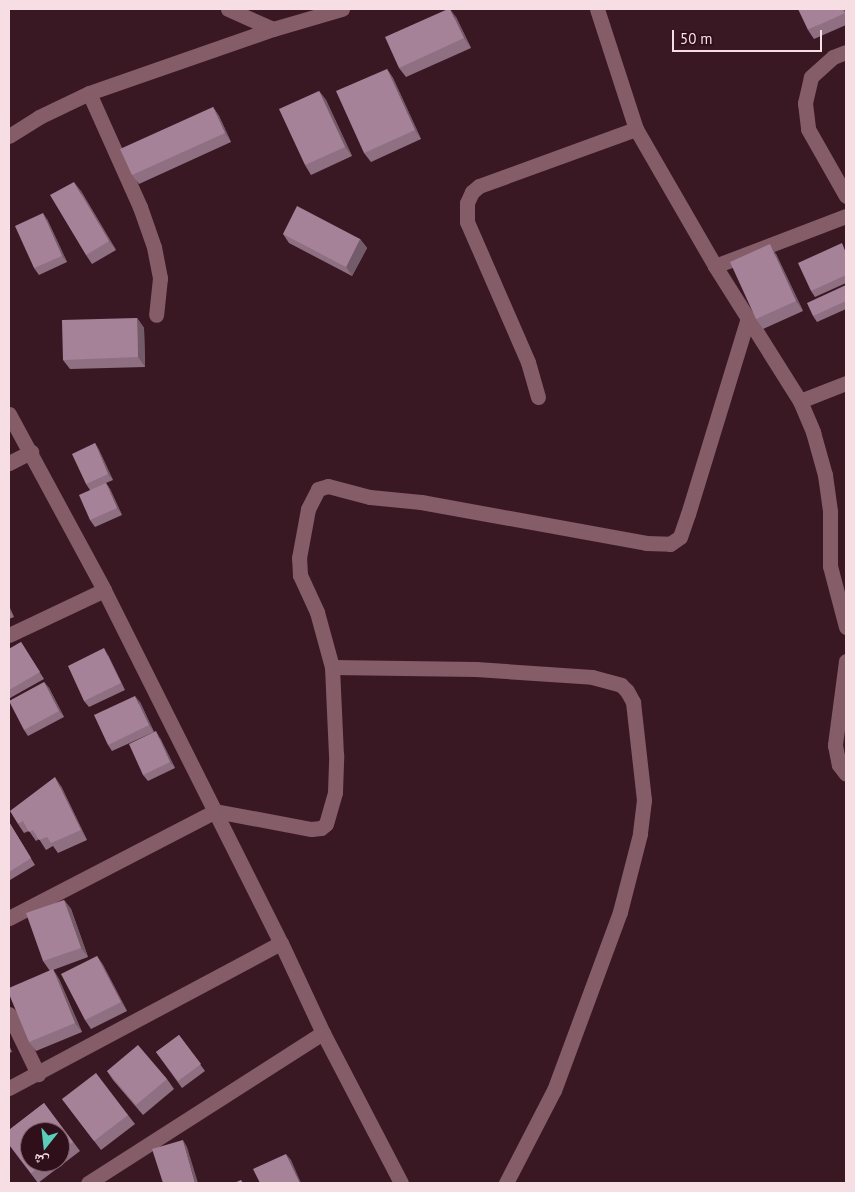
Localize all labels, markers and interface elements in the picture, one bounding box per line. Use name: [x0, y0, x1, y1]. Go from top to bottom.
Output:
scale bar: [675, 20, 825, 52]
text: 50 m: [680, 29, 713, 48]
north arrow: [20, 1122, 70, 1172]
text: ش: [32, 1150, 51, 1171]

